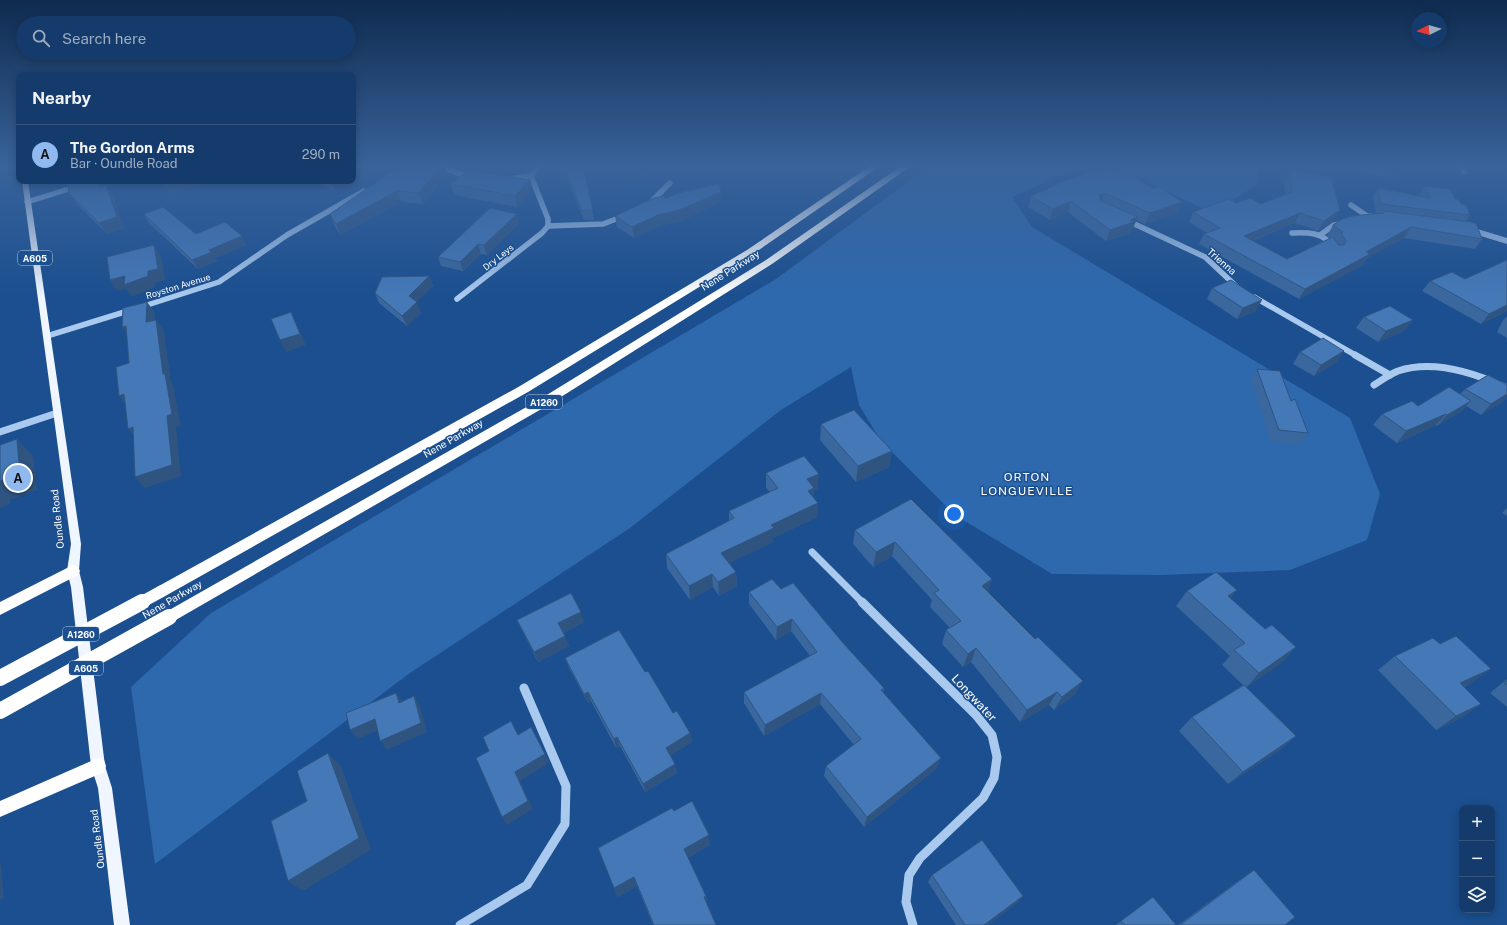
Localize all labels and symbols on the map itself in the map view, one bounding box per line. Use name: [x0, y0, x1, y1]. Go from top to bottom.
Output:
north arrow: [1411, 12, 1447, 48]
street label: Dry Leys: [480, 241, 516, 272]
street label: Trienna: [1205, 245, 1239, 277]
street label: Nene Parkway: [698, 247, 762, 293]
road number: A605: [18, 251, 52, 265]
street label: Royston Avenue: [144, 271, 212, 301]
road number: A1260: [526, 395, 562, 409]
street label: Nene Parkway: [421, 416, 485, 460]
pin: A: [5, 463, 31, 493]
district label: ORTON LONGUEVILLE: [980, 470, 1074, 498]
street label: Oundle Road: [48, 489, 66, 549]
your location: [944, 504, 964, 524]
street label: Nene Parkway: [140, 577, 204, 621]
road number: A1260: [63, 627, 99, 641]
road number: A605: [69, 661, 103, 675]
street label: Longwater: [949, 671, 1000, 725]
street label: Oundle Road: [87, 809, 107, 869]

